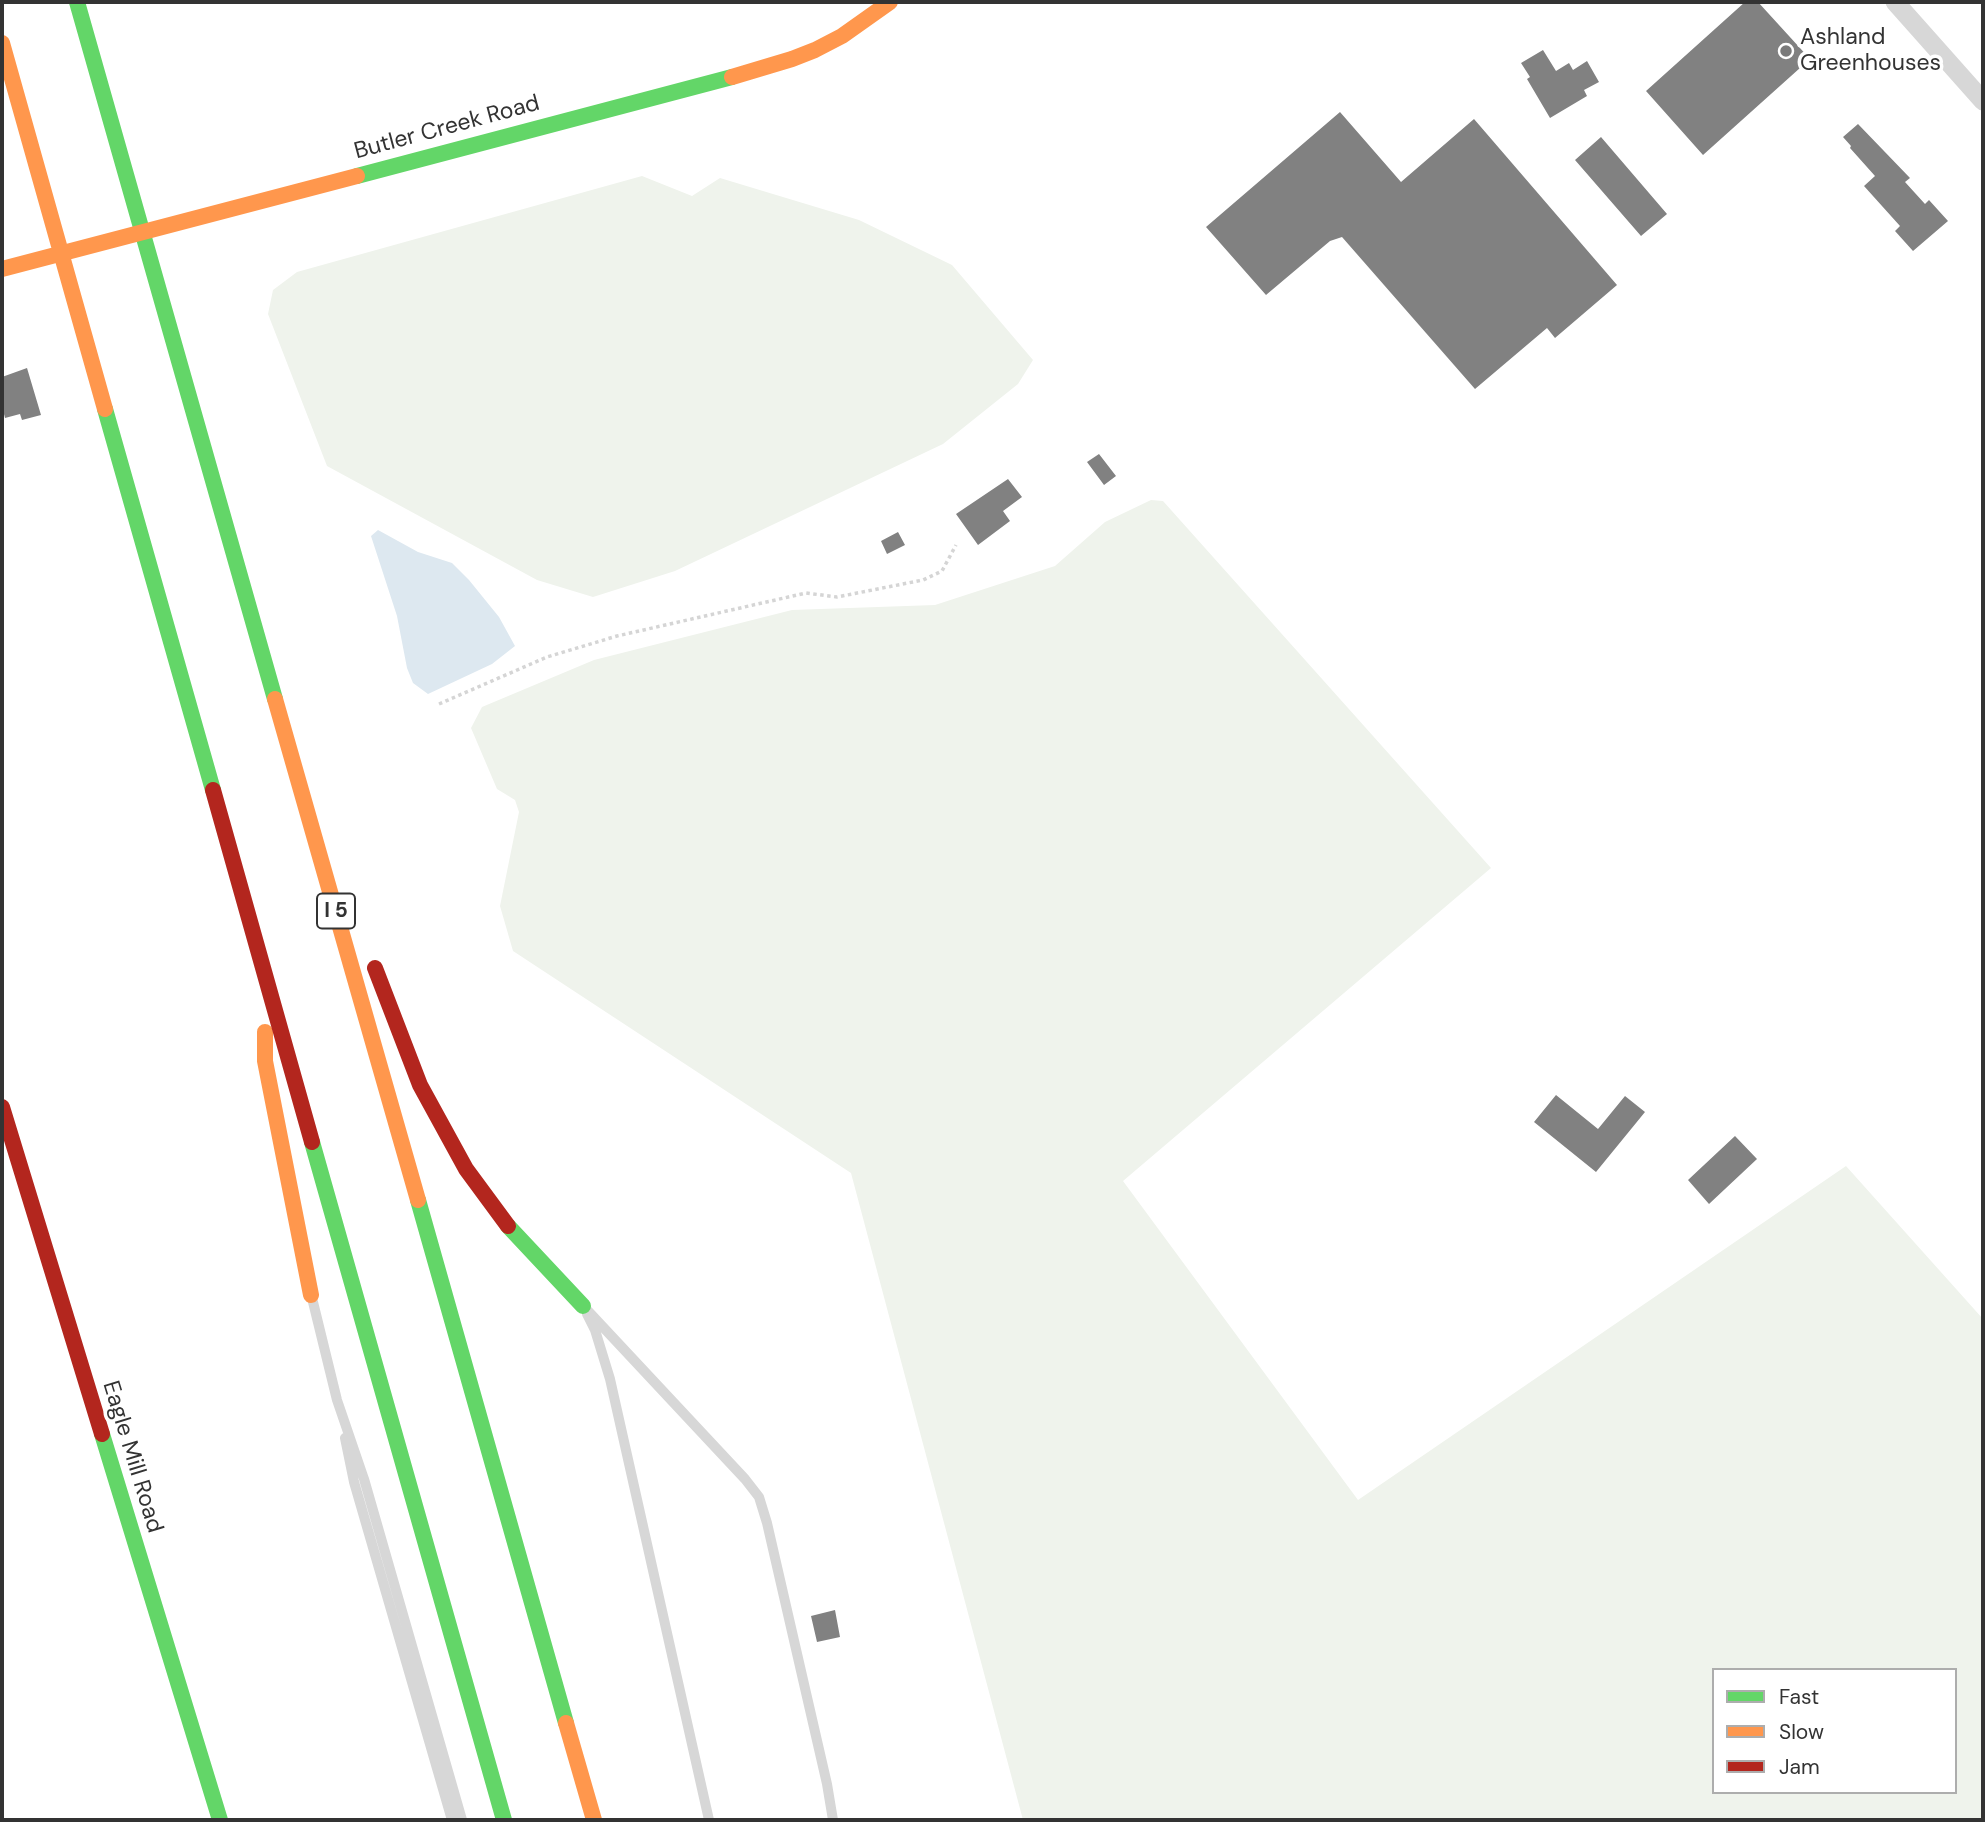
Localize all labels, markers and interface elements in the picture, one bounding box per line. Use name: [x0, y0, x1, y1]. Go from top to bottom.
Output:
place label: Ashland Greenhouses: [1800, 24, 1941, 78]
marker: Ashland Greenhouses: [1778, 43, 1794, 59]
street label: Butler Creek Road: [351, 90, 543, 166]
road number: I 5: [317, 894, 355, 928]
street label: Eagle Mill Road: [96, 1378, 168, 1536]
legend: [1712, 1668, 1957, 1794]
text: Fast: [1779, 1683, 1819, 1711]
text: Slow: [1779, 1718, 1824, 1746]
text: Jam: [1779, 1753, 1820, 1781]

